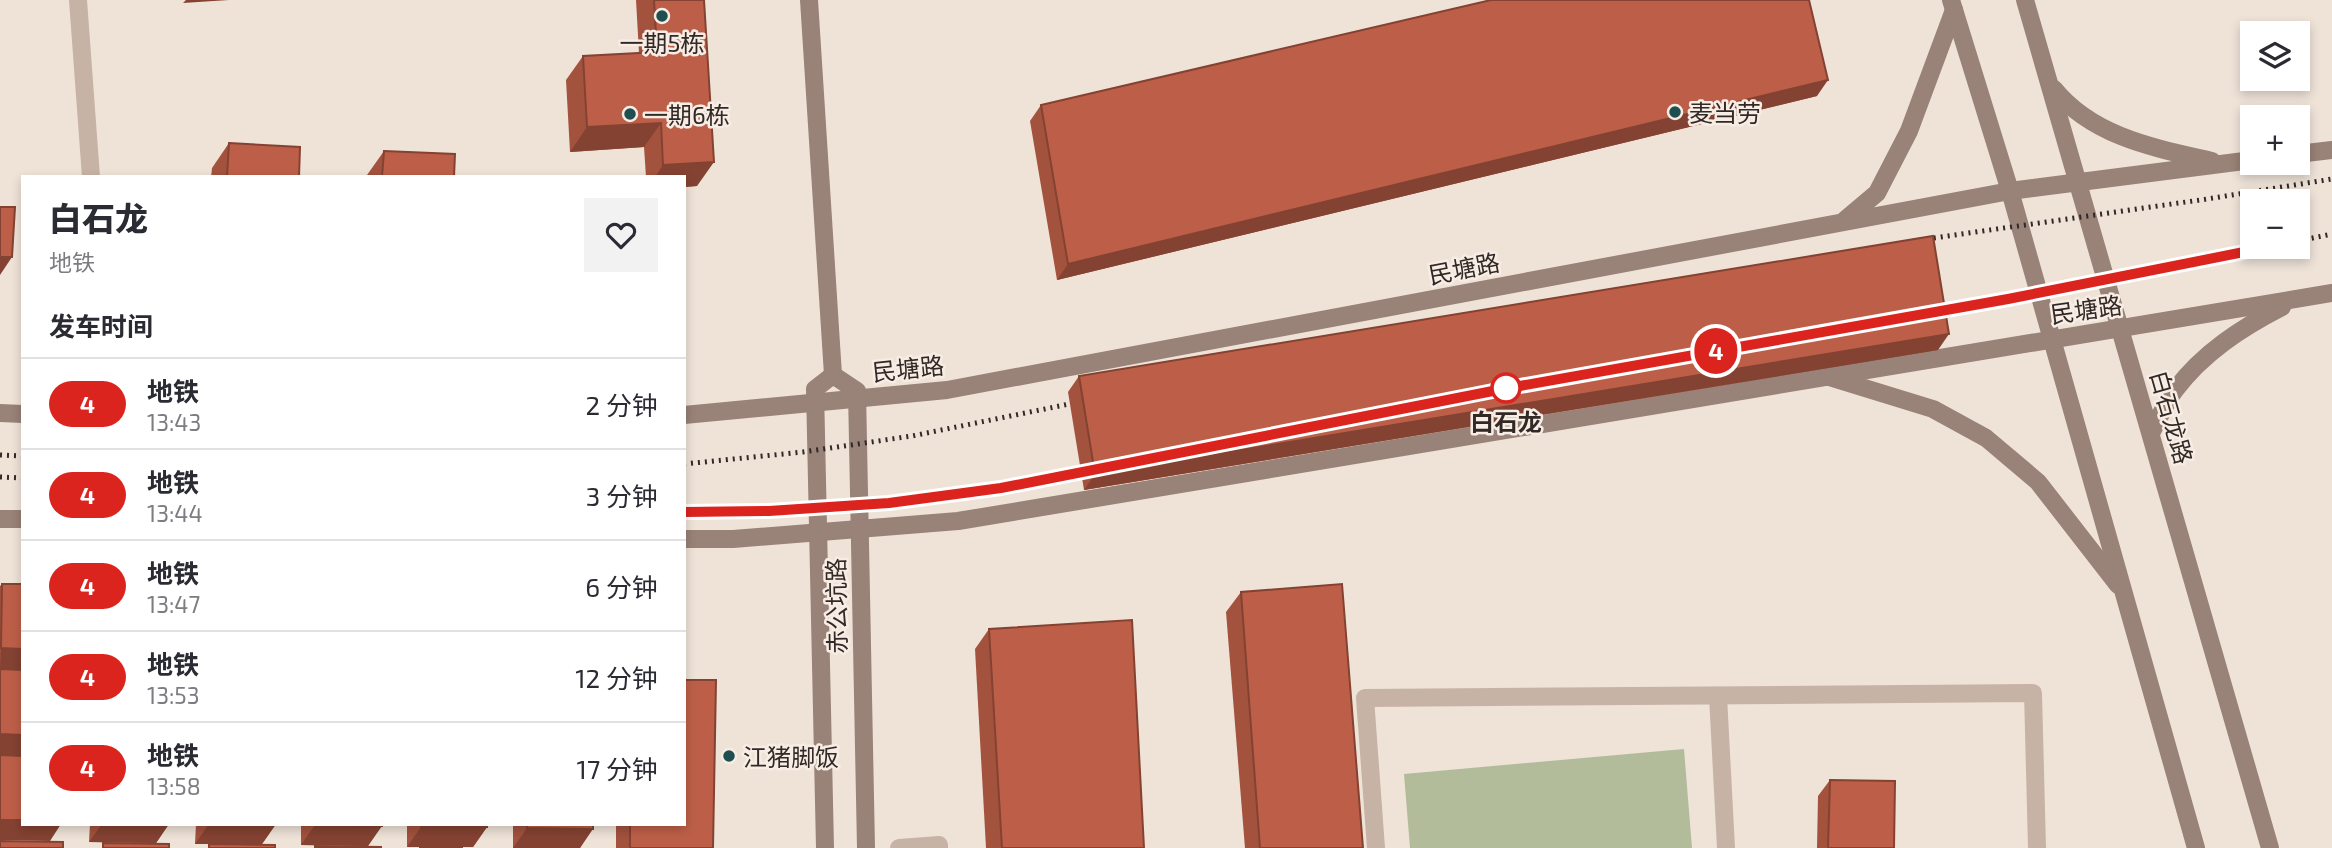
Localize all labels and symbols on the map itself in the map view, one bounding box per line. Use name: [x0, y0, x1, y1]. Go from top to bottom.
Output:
marker: 一期5栋: [654, 8, 670, 24]
place label: 一期5栋: [620, 28, 704, 57]
place label: 麦当劳: [1689, 98, 1761, 127]
place label: 一期6栋: [644, 100, 730, 129]
marker: 麦当劳: [1667, 104, 1683, 120]
marker: 一期6栋: [622, 106, 638, 122]
street label: 民塘路: [1426, 247, 1502, 289]
street label: 民塘路: [2048, 290, 2124, 328]
line badge: 4: [1693, 328, 1739, 374]
street label: 民塘路: [871, 350, 945, 386]
street label: 白石龙路: [2145, 367, 2199, 467]
marker: 白石龙: [1491, 373, 1521, 403]
place label: 白石龙: [1470, 407, 1542, 436]
street label: 赤公坑路: [821, 558, 851, 654]
place label: 江猪脚饭: [743, 742, 839, 771]
marker: 江猪脚饭: [721, 748, 737, 764]

